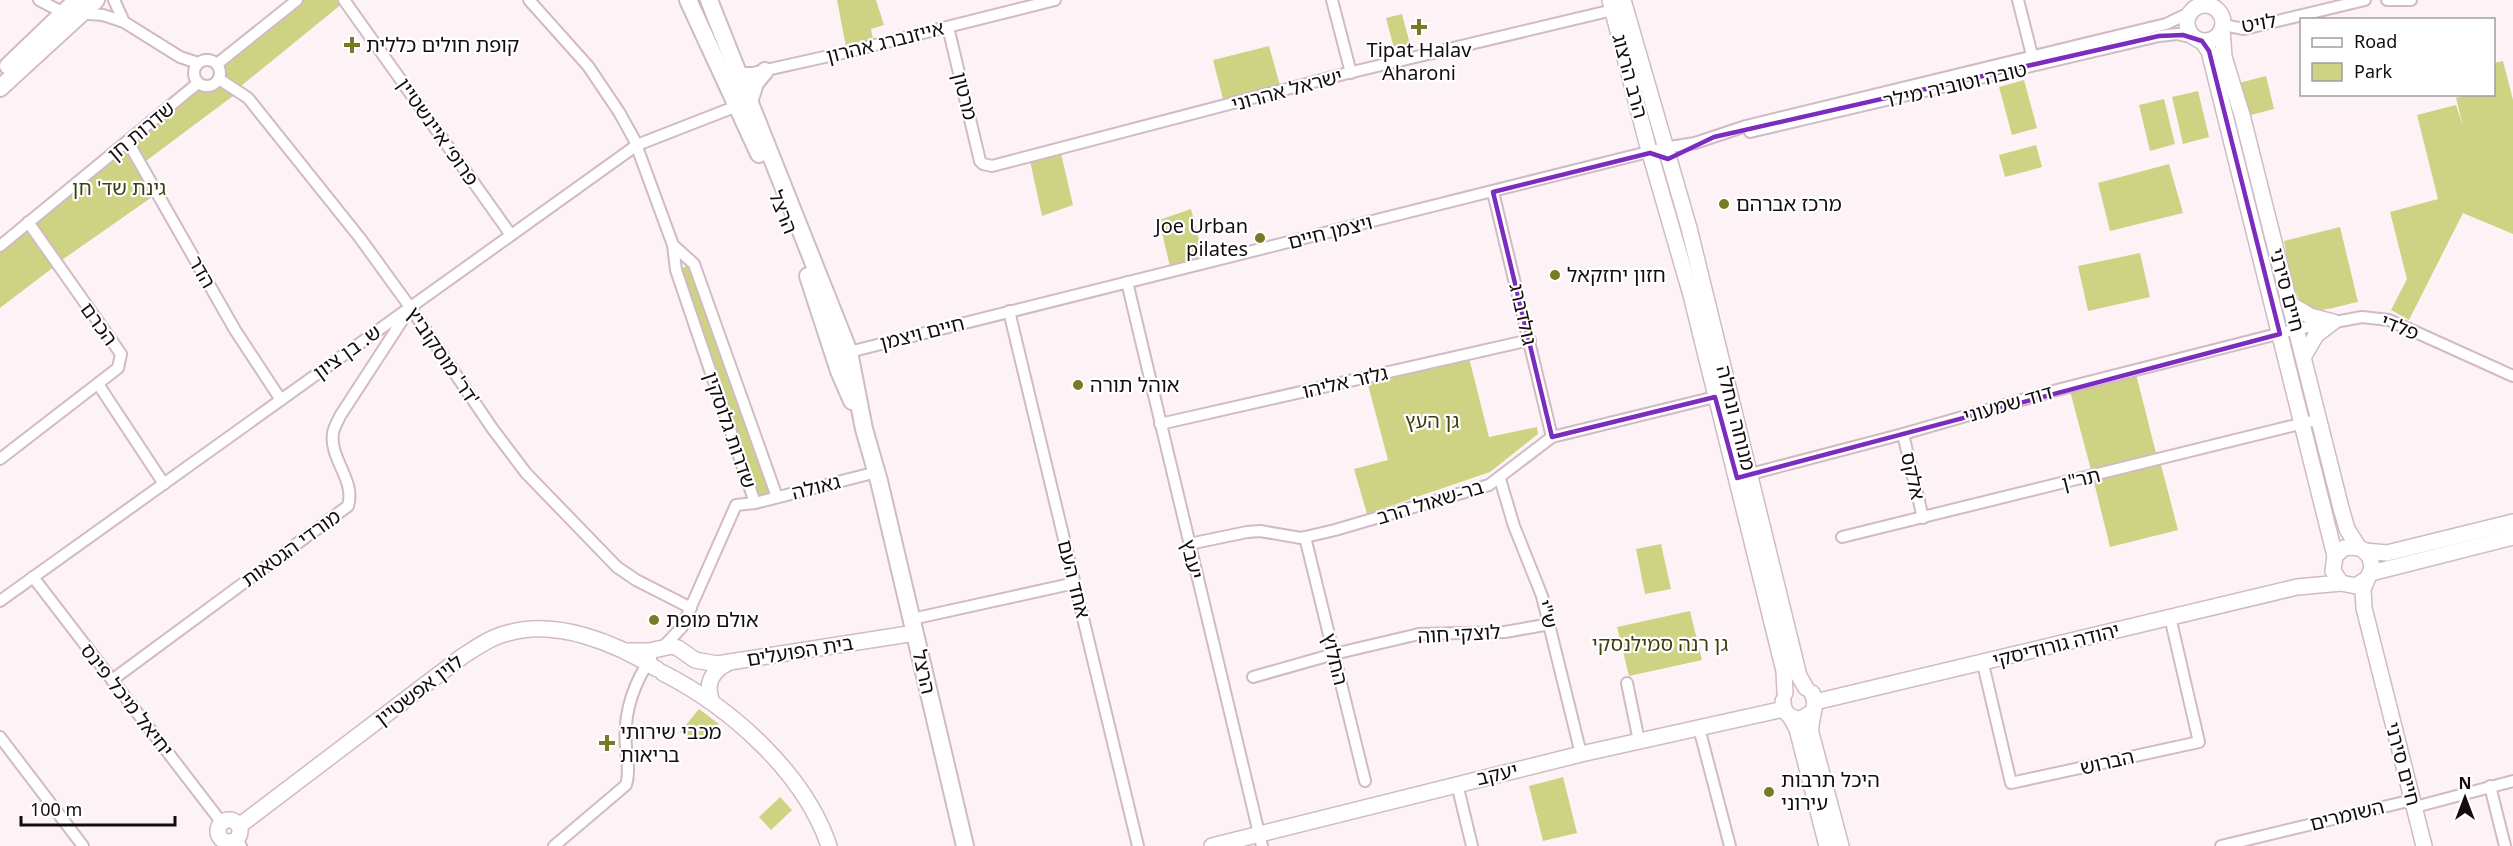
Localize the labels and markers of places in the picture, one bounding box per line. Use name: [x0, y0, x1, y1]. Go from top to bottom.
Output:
marker: Tipat Halav Aharoni: [1410, 18, 1428, 36]
place label: קופת חולים כללית: [366, 31, 519, 58]
marker: קופת חולים כללית: [343, 36, 361, 54]
place label: Tipat Halav Aharoni: [1367, 36, 1472, 86]
place label: מרכז אברהם: [1736, 190, 1842, 217]
marker: מרכז אברהם: [1717, 197, 1731, 211]
place label: Joe Urban pilates: [1153, 212, 1248, 262]
marker: Joe Urban pilates: [1253, 231, 1267, 245]
place label: חזון יחזקאל: [1567, 261, 1666, 288]
marker: חזון יחזקאל: [1548, 268, 1562, 282]
place label: אוהל תורה: [1090, 371, 1179, 398]
marker: אוהל תורה: [1071, 378, 1085, 392]
place label: אולם מופת: [666, 606, 759, 633]
marker: אולם מופת: [647, 613, 661, 627]
place label: מכבי שירותי בריאות: [620, 718, 722, 768]
marker: מכבי שירותי בריאות: [598, 734, 616, 752]
place label: היכל תרבות עירוני: [1781, 766, 1880, 816]
marker: היכל תרבות עירוני: [1762, 785, 1776, 799]

